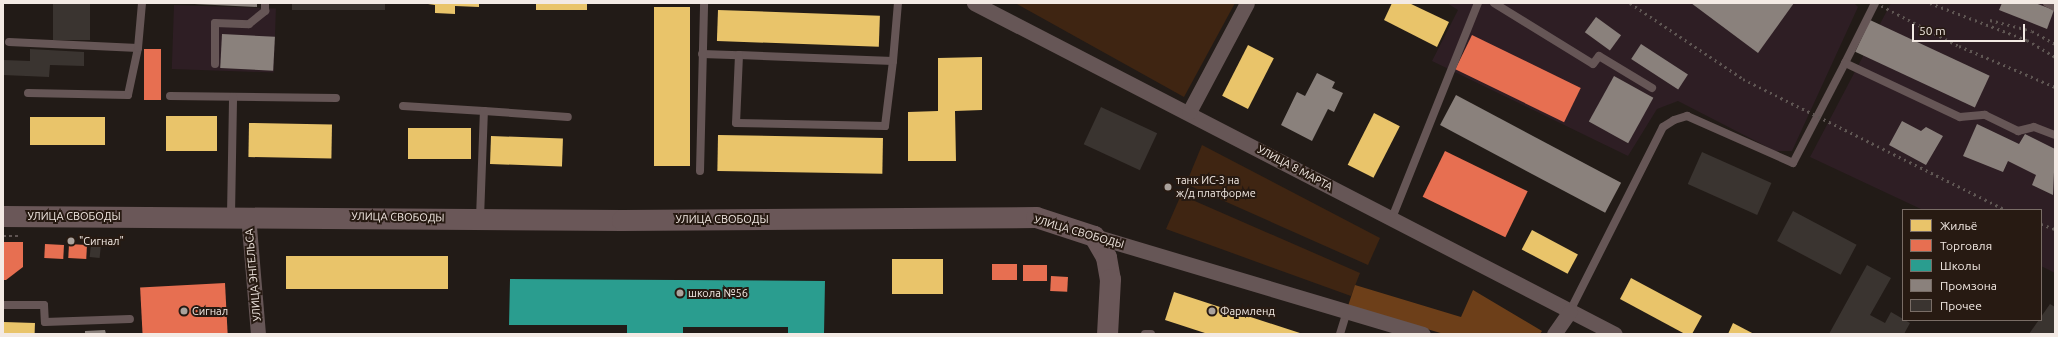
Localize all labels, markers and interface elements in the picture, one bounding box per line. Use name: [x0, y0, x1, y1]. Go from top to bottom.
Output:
scale bar: [1914, 16, 2027, 42]
text: 50 m: [1919, 24, 1946, 37]
street label: УЛИЦА 8 МАРТА: [1255, 143, 1335, 193]
place label: танк ИС-3 на ж/д платформе: [1176, 174, 1256, 200]
marker: танк ИС-3 на ж/д платформе: [1163, 182, 1173, 192]
street label: УЛИЦА СВОБОДЫ: [27, 209, 121, 223]
legend: [1902, 209, 2042, 321]
street label: УЛИЦА СВОБОДЫ: [351, 210, 445, 224]
street label: УЛИЦА СВОБОДЫ: [675, 212, 769, 226]
street label: УЛИЦА СВОБОДЫ: [1032, 213, 1126, 251]
text: Жильё: [1940, 219, 1977, 232]
street label: УЛИЦА ЭНГЕЛЬСА: [242, 228, 264, 322]
place label: "Сигнал": [79, 234, 124, 248]
marker: "Сигнал": [66, 236, 76, 246]
text: Торговля: [1940, 239, 1992, 252]
text: Школы: [1940, 259, 1981, 272]
text: Промзона: [1940, 279, 1997, 292]
place label: школа №56: [688, 286, 748, 300]
marker: школа №56: [675, 288, 685, 298]
text: Прочее: [1940, 299, 1982, 312]
place label: Сигнал: [192, 304, 228, 318]
place label: Фармленд: [1220, 304, 1275, 318]
marker: Сигнал: [179, 306, 189, 316]
marker: Фармленд: [1207, 306, 1217, 316]

